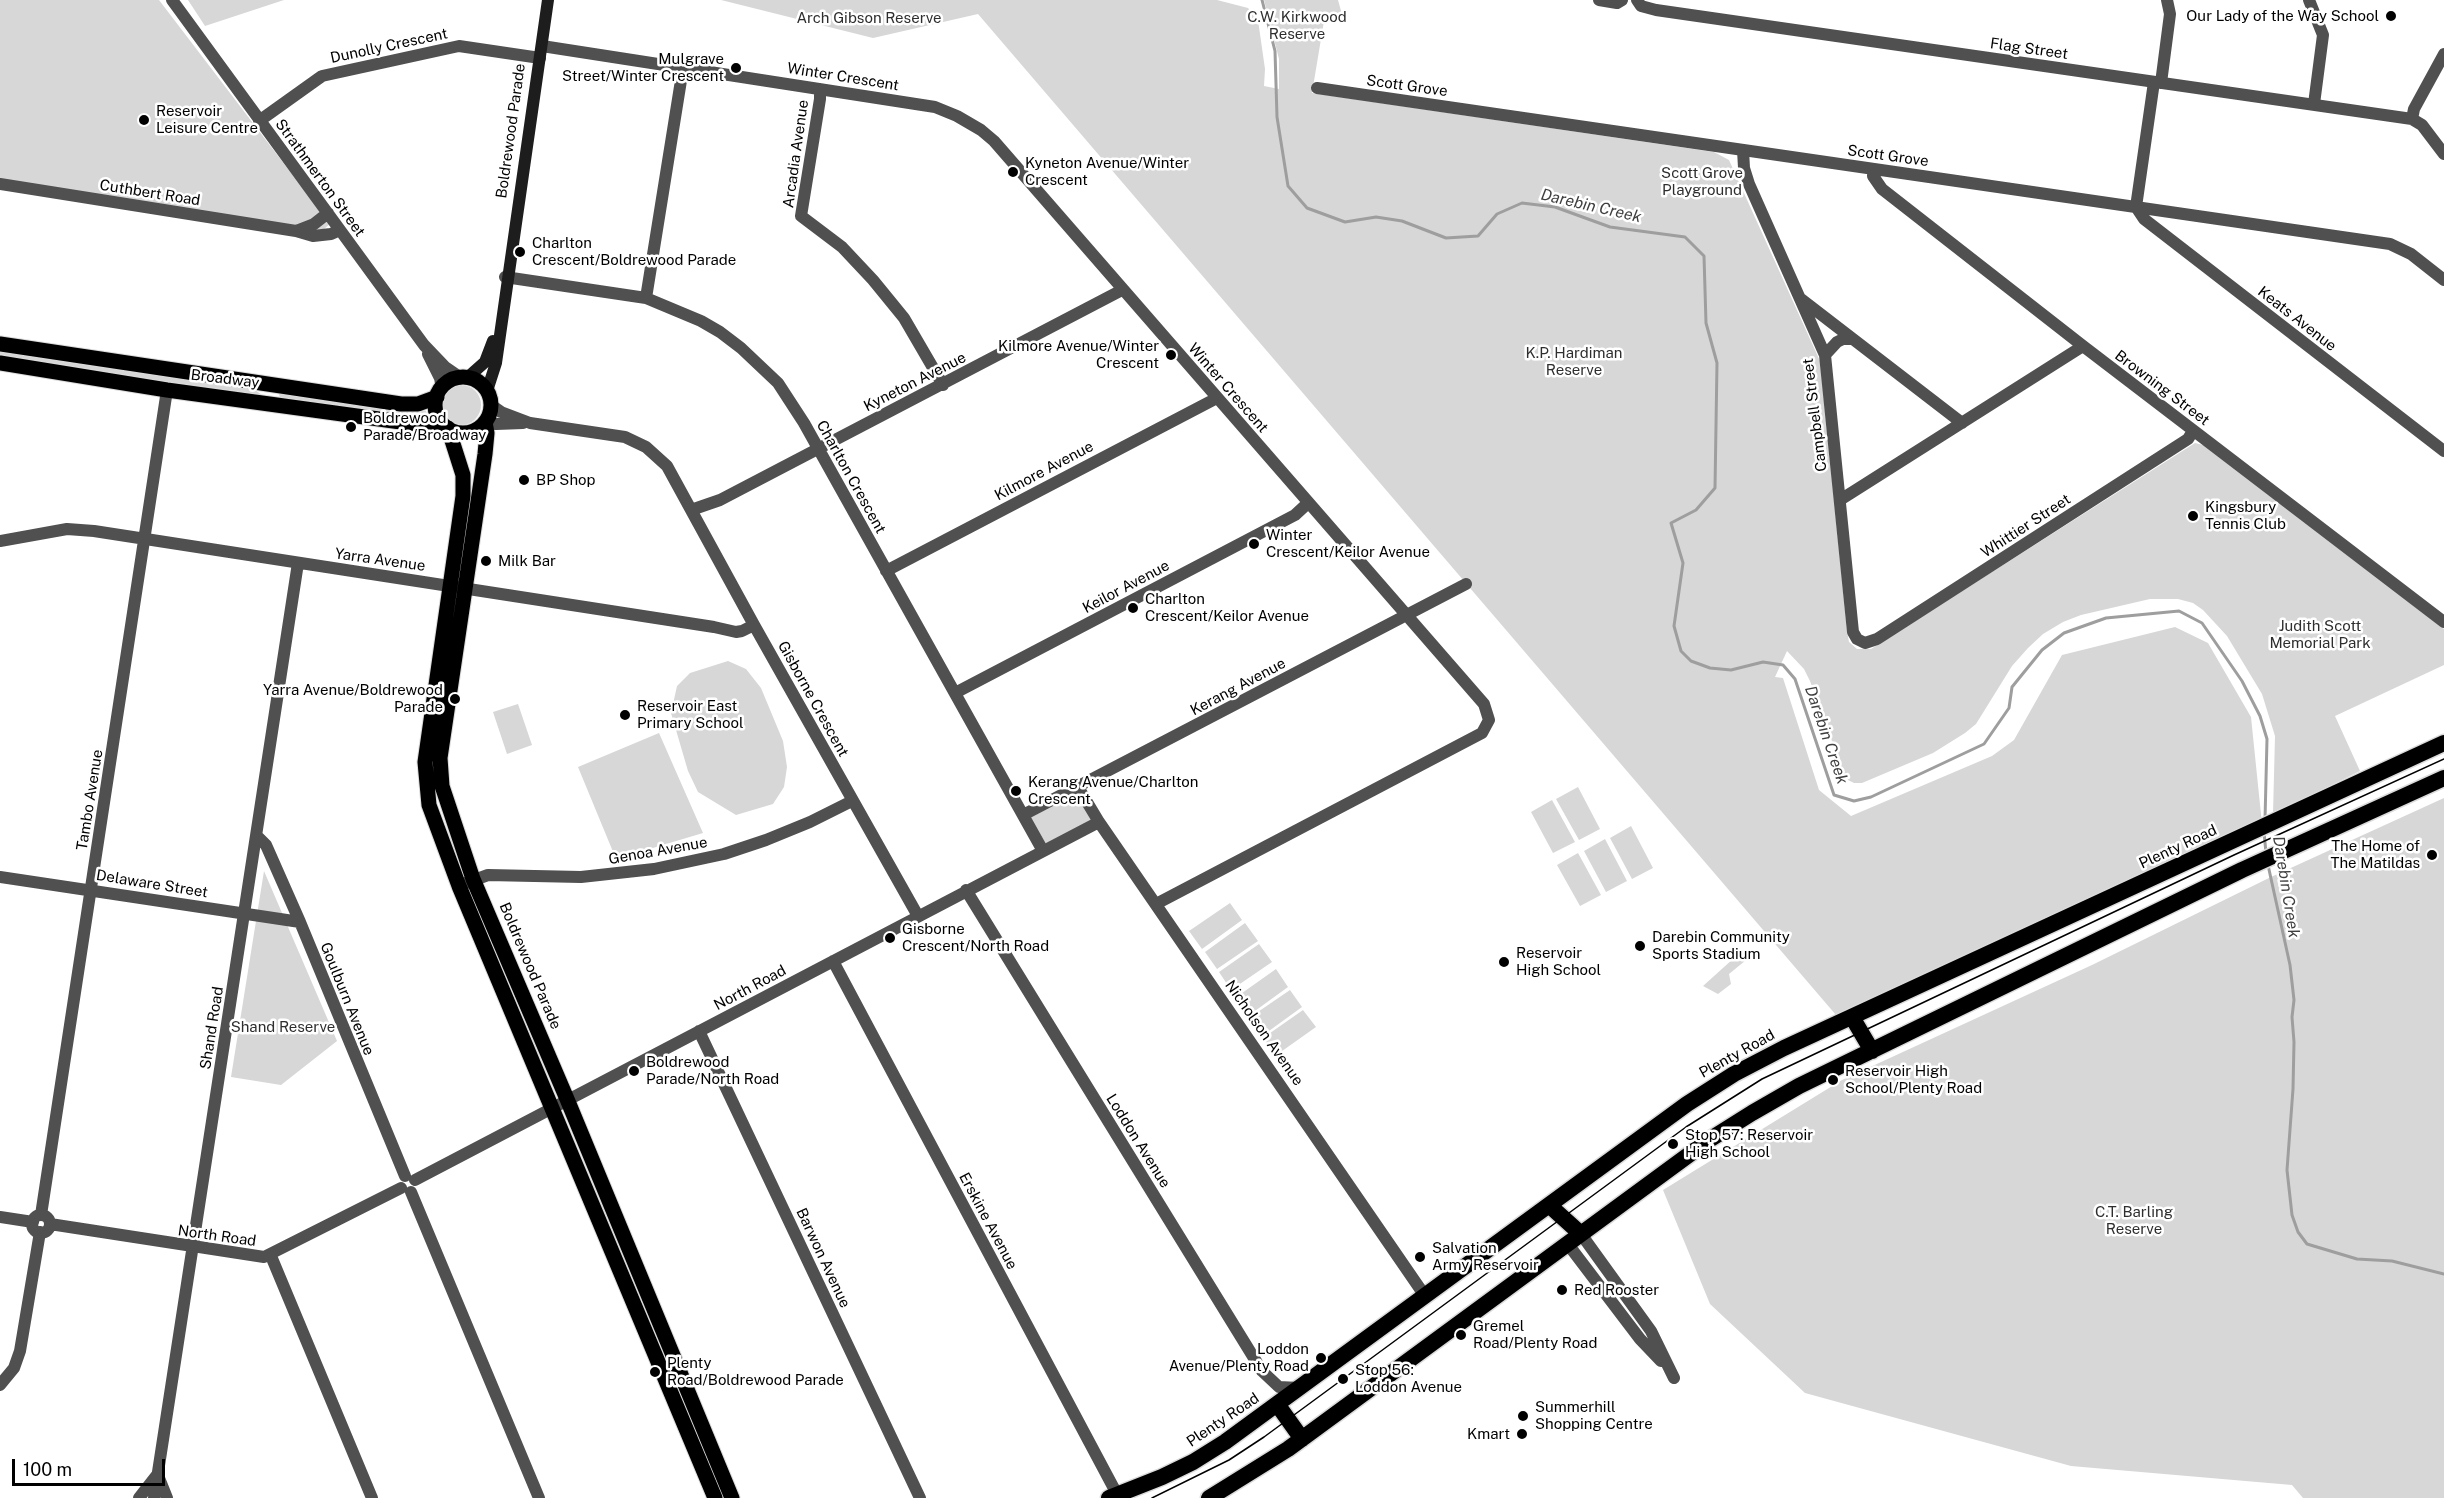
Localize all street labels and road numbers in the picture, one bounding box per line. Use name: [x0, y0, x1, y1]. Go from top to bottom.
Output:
street label: Dunolly Crescent: [329, 25, 449, 67]
street label: Flag Street: [1989, 35, 2069, 63]
street label: Winter Crescent: [786, 59, 900, 95]
street label: Boldrewood Parade: [493, 62, 529, 200]
street label: Scott Grove: [1365, 71, 1449, 101]
street label: Arcadia Avenue: [780, 99, 812, 209]
street label: Strathmerton Street: [271, 116, 369, 240]
street label: Scott Grove: [1846, 141, 1930, 171]
street label: Cuthbert Road: [98, 176, 202, 210]
street label: Keats Avenue: [2254, 283, 2340, 355]
street label: Winter Crescent: [1184, 339, 1272, 437]
street label: Browning Street: [2111, 347, 2213, 429]
street label: Kyneton Avenue: [861, 348, 969, 416]
street label: Campbell Street: [1799, 357, 1831, 473]
street label: Broadway: [190, 366, 260, 392]
street label: Charlton Crescent: [812, 417, 890, 537]
street label: Kilmore Avenue: [991, 437, 1097, 505]
street label: Whittier Street: [1978, 490, 2074, 562]
street label: Yarra Avenue: [334, 545, 426, 575]
street label: Keilor Avenue: [1079, 557, 1173, 617]
street label: Gisborne Crescent: [774, 638, 852, 760]
street label: Kerang Avenue: [1187, 654, 1289, 720]
street label: Tambo Avenue: [73, 748, 107, 852]
street label: Plenty Road: [2136, 821, 2220, 873]
street label: Genoa Avenue: [607, 833, 709, 869]
street label: Delaware Street: [95, 866, 209, 902]
street label: Boldrewood Parade: [495, 900, 565, 1032]
street label: Goulburn Avenue: [316, 940, 378, 1058]
street label: North Road: [711, 962, 789, 1014]
street label: Nicholson Avenue: [1221, 977, 1307, 1089]
street label: Shand Road: [197, 985, 227, 1071]
street label: Plenty Road: [1696, 1026, 1778, 1082]
street label: Loddon Avenue: [1102, 1091, 1174, 1191]
street label: Erskine Avenue: [955, 1170, 1021, 1272]
street label: Barwon Avenue: [792, 1205, 854, 1311]
street label: North Road: [177, 1222, 257, 1250]
street label: Plenty Road: [1183, 1389, 1263, 1451]

